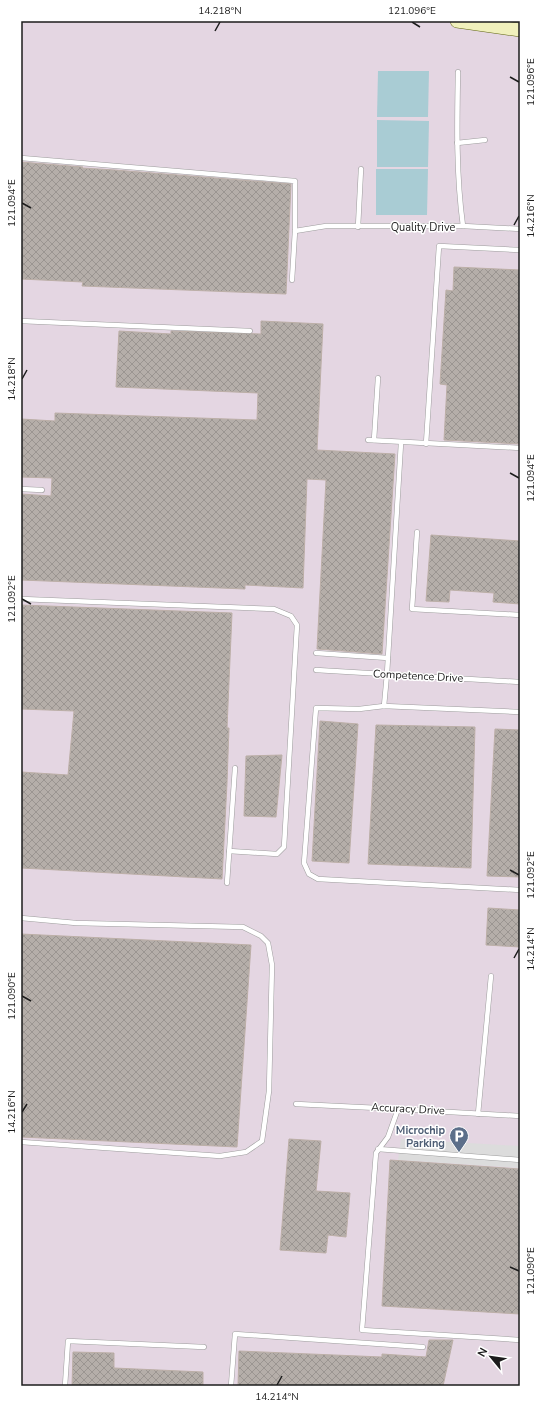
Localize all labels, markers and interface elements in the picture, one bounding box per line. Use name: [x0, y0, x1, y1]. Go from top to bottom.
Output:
text: 14.218°N: [198, 4, 242, 18]
text: 121.096°E: [388, 4, 436, 18]
text: 121.096°E: [524, 58, 538, 106]
text: 121.094°E: [5, 179, 19, 227]
text: 14.216°N: [524, 194, 538, 238]
street label: Quality Drive: [391, 220, 456, 235]
text: 14.218°N: [5, 357, 19, 401]
text: 121.094°E: [524, 454, 538, 502]
text: 121.092°E: [5, 575, 19, 623]
street label: Competence Drive: [372, 666, 464, 686]
text: 121.092°E: [524, 851, 538, 899]
text: 14.214°N: [524, 927, 538, 971]
text: 121.090°E: [5, 972, 19, 1020]
text: 14.216°N: [5, 1090, 19, 1134]
street label: Accuracy Drive: [371, 1100, 445, 1118]
place label: Microchip Parking: [396, 1123, 445, 1151]
parking icon: Microchip Parking: [448, 1125, 470, 1153]
text: 121.090°E: [524, 1247, 538, 1295]
north arrow: [471, 1337, 511, 1377]
text: N: [474, 1345, 491, 1360]
text: 14.214°N: [255, 1390, 299, 1404]

